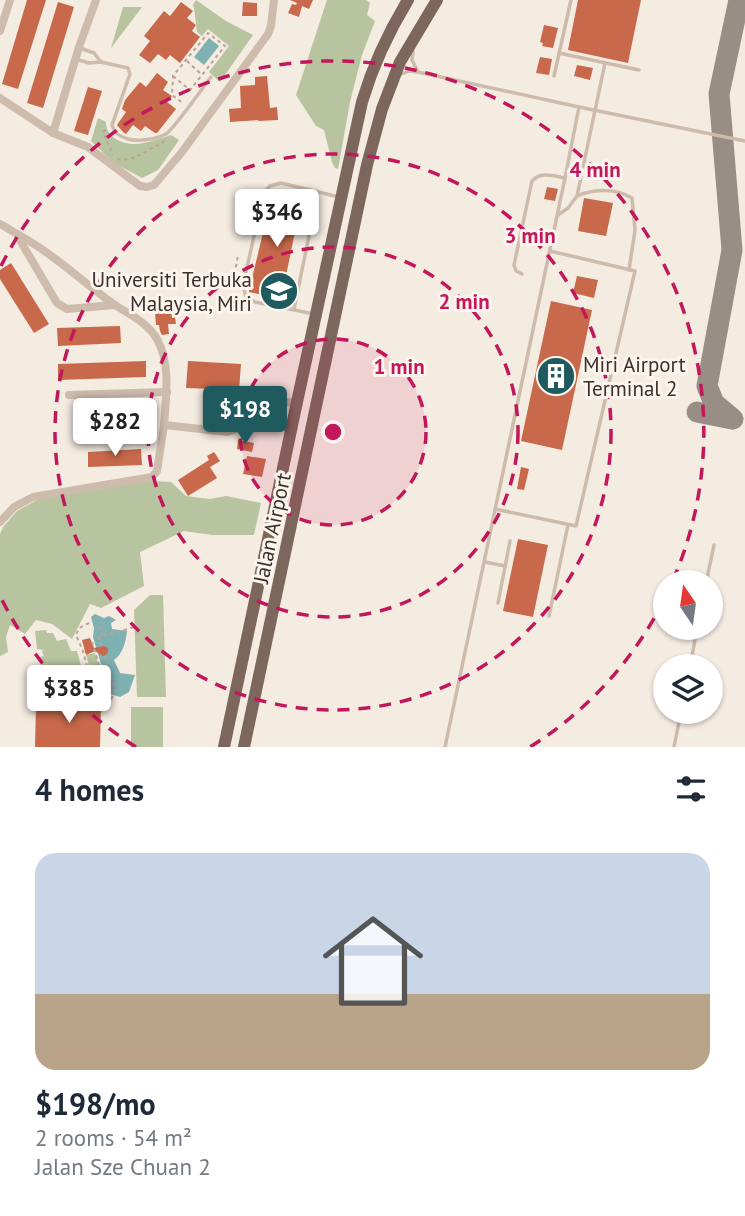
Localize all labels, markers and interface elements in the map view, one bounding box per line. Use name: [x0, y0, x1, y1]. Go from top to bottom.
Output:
text: 4 min: [569, 156, 621, 183]
pin: $346: [236, 190, 318, 249]
text: $346: [251, 197, 303, 226]
text: 3 min: [504, 222, 556, 249]
place label: Universiti Terbuka Malaysia, Miri: [91, 266, 252, 317]
school or university icon: Universiti Terbuka Malaysia, Miri: [258, 270, 300, 312]
text: 2 min: [438, 288, 490, 315]
place label: Miri Airport Terminal 2: [583, 351, 686, 402]
text: 1 min: [373, 353, 425, 380]
building icon: Miri Airport Terminal 2: [535, 355, 577, 397]
pin: $198: [204, 386, 286, 446]
text: $198: [219, 394, 271, 423]
pin: $282: [74, 398, 156, 458]
text: $282: [89, 406, 141, 435]
centre of rings: [321, 420, 345, 444]
street label: Jalan Airport: [247, 470, 297, 587]
north arrow: [653, 570, 723, 640]
map controls: [653, 570, 723, 724]
button: layers: [653, 654, 723, 724]
pin: $385: [28, 666, 110, 725]
text: $385: [43, 673, 95, 702]
text: 4 homes: [35, 770, 144, 809]
icon: filters: [672, 770, 710, 808]
icon: home: [310, 898, 436, 1024]
text: $198/mo: [35, 1084, 156, 1123]
text: 2 rooms · 54 m²: [35, 1123, 192, 1152]
text: Jalan Sze Chuan 2: [35, 1152, 211, 1181]

